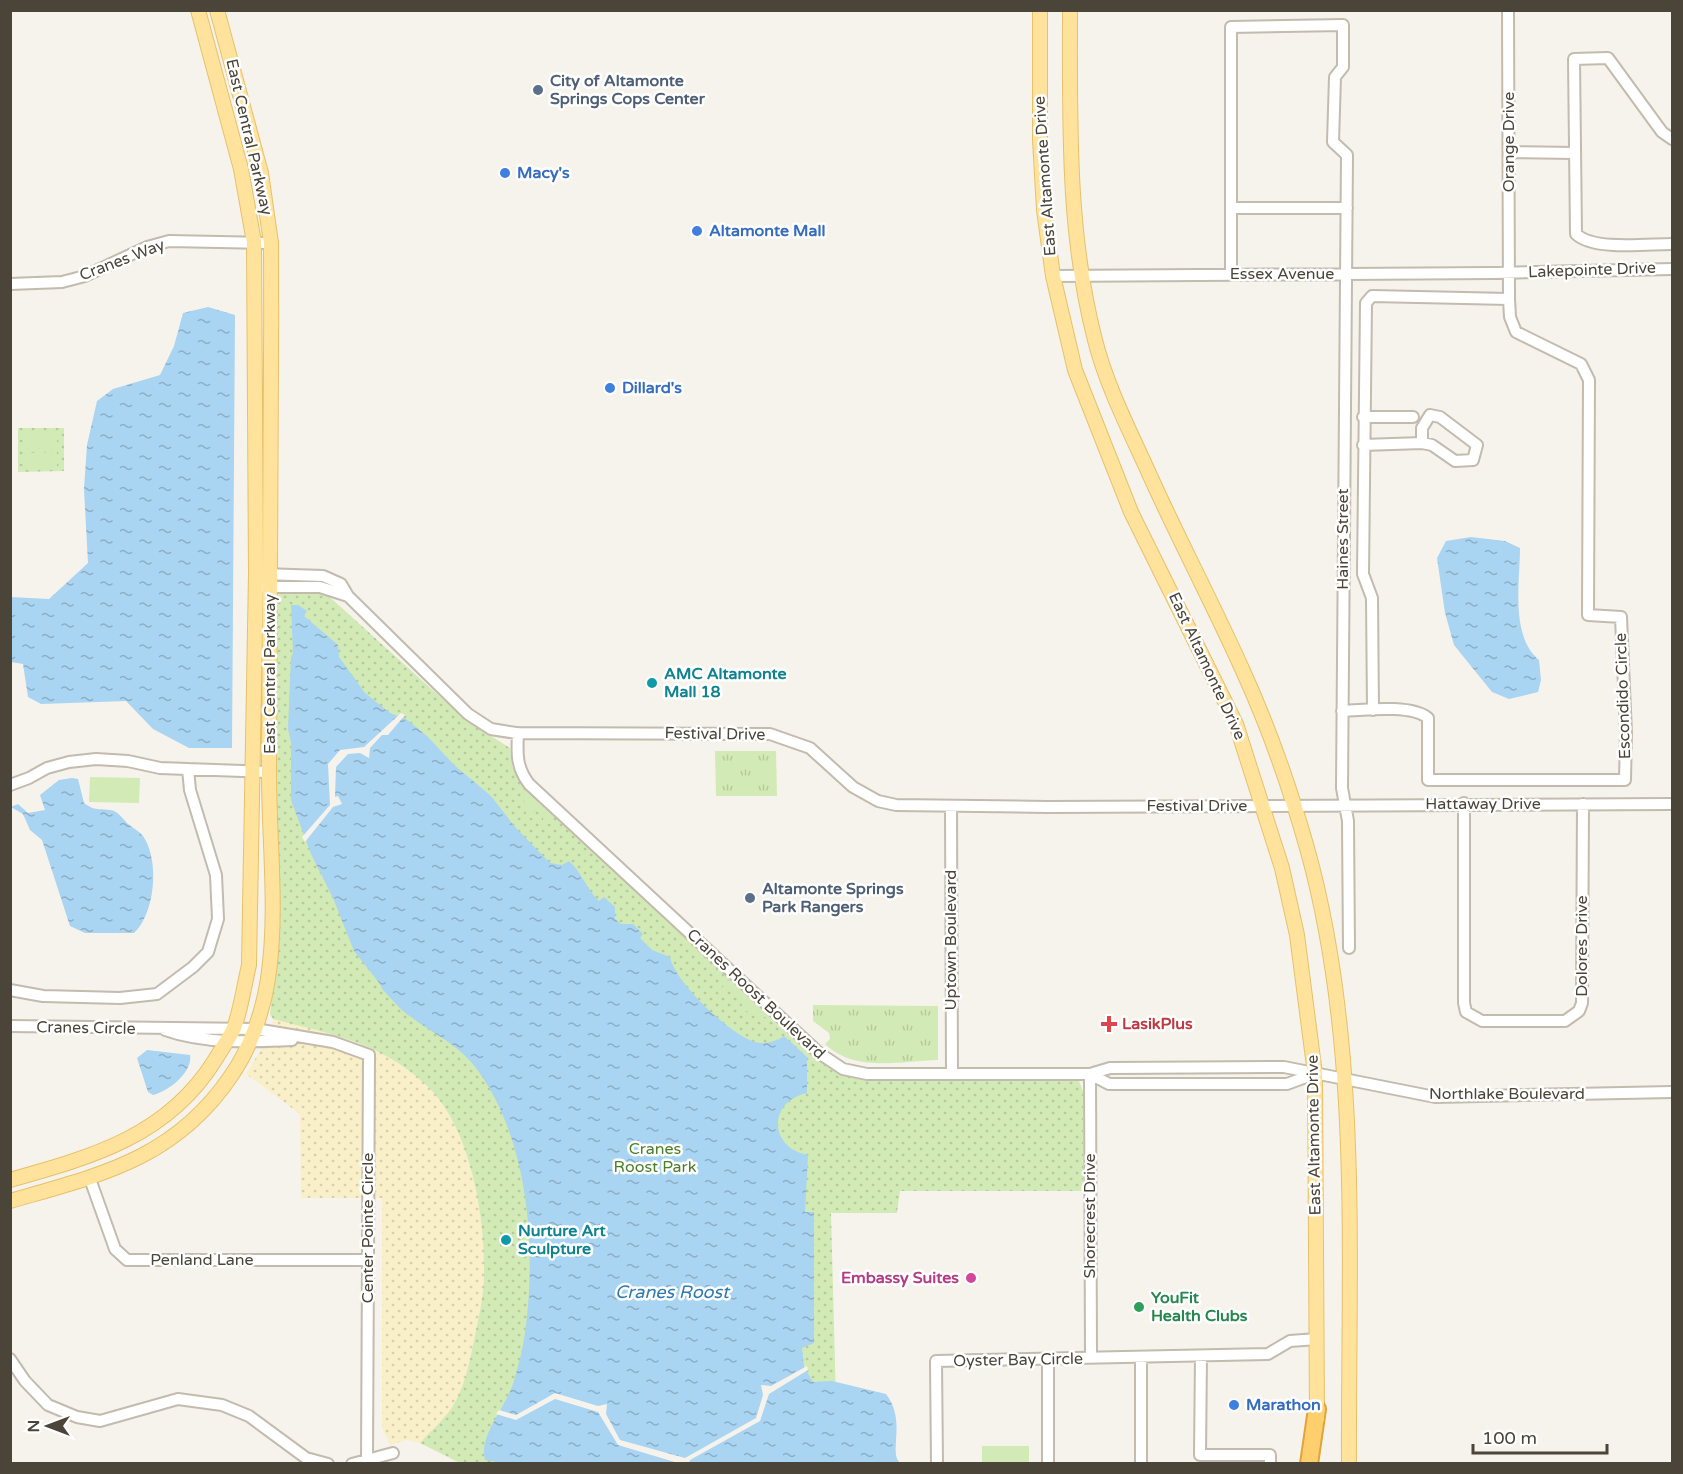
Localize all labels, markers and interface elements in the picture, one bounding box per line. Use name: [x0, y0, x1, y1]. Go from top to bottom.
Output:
street label: East Central Parkway: [221, 57, 277, 218]
place label: City of Altamonte Springs Cops Center: [550, 71, 706, 109]
marker: City of Altamonte Springs Cops Center: [531, 83, 545, 97]
street label: Orange Drive: [1499, 92, 1519, 192]
street label: East Altamonte Drive: [1029, 95, 1061, 257]
place label: Macy's: [517, 163, 570, 183]
marker: Macy's: [498, 166, 512, 180]
place label: Altamonte Mall: [709, 221, 826, 241]
marker: Altamonte Mall: [690, 224, 704, 238]
street label: Cranes Way: [77, 234, 168, 285]
street label: Lakepointe Drive: [1528, 258, 1656, 282]
street label: Essex Avenue: [1230, 264, 1334, 284]
place label: Dillard's: [622, 378, 682, 398]
marker: Dillard's: [603, 381, 617, 395]
street label: Haines Street: [1333, 488, 1353, 590]
street label: East Altamonte Drive: [1164, 589, 1250, 743]
street label: East Central Parkway: [260, 594, 280, 754]
street label: Escondido Circle: [1611, 633, 1635, 759]
place label: AMC Altamonte Mall 18: [664, 664, 787, 702]
marker: AMC Altamonte Mall 18: [645, 676, 659, 690]
street label: Festival Drive: [664, 723, 766, 745]
street label: Hattaway Drive: [1425, 794, 1541, 814]
street label: Festival Drive: [1147, 796, 1247, 816]
street label: Uptown Boulevard: [941, 870, 961, 1010]
place label: Altamonte Springs Park Rangers: [762, 879, 904, 917]
marker: Altamonte Springs Park Rangers: [743, 891, 757, 905]
street label: Dolores Drive: [1572, 895, 1592, 997]
street label: Cranes Roost Boulevard: [683, 925, 829, 1063]
place label: LasikPlus: [1122, 1014, 1193, 1034]
marker: LasikPlus: [1100, 1015, 1118, 1033]
street label: Cranes Circle: [36, 1017, 136, 1039]
street label: East Altamonte Drive: [1303, 1055, 1325, 1215]
street label: Northlake Boulevard: [1429, 1084, 1585, 1104]
park label: Cranes Roost Park: [614, 1139, 697, 1177]
street label: Center Pointe Circle: [358, 1153, 378, 1303]
street label: Shorecrest Drive: [1080, 1154, 1100, 1278]
place label: Nurture Art Sculpture: [518, 1221, 606, 1259]
marker: Nurture Art Sculpture: [499, 1233, 513, 1247]
street label: Penland Lane: [150, 1250, 254, 1270]
place label: Embassy Suites: [841, 1268, 959, 1288]
marker: Embassy Suites: [964, 1271, 978, 1285]
water label: Cranes Roost: [615, 1281, 731, 1303]
place label: YouFit Health Clubs: [1151, 1288, 1248, 1326]
marker: YouFit Health Clubs: [1132, 1300, 1146, 1314]
street label: Oyster Bay Circle: [953, 1349, 1083, 1371]
place label: Marathon: [1246, 1395, 1321, 1415]
north arrow: [18, 1396, 78, 1456]
marker: Marathon: [1227, 1398, 1241, 1412]
scale bar: [1473, 1417, 1606, 1455]
text: N: [24, 1420, 44, 1432]
text: 100 m: [1482, 1427, 1537, 1449]

